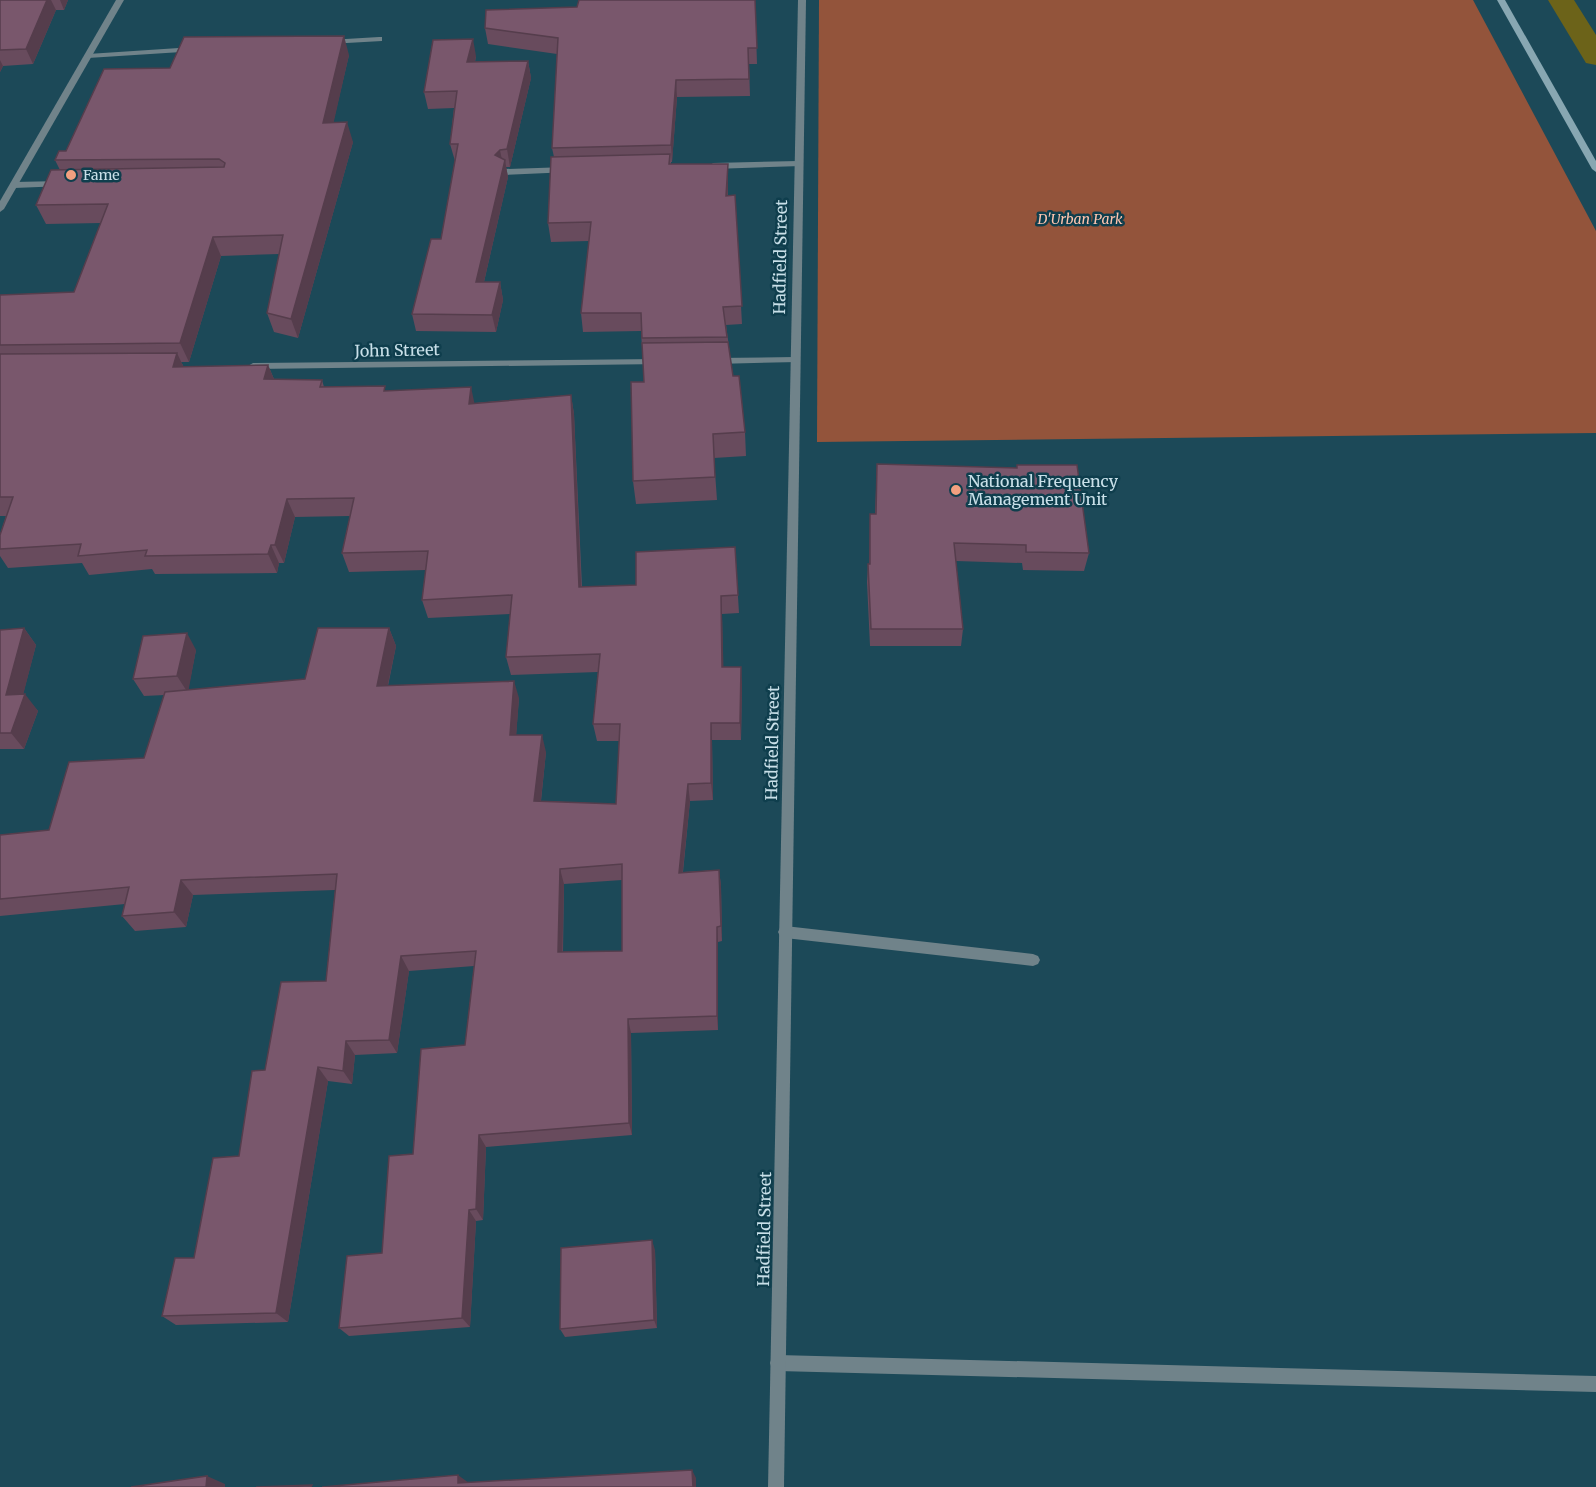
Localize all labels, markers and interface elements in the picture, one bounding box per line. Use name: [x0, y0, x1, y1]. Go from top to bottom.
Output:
place label: Fame: [83, 166, 120, 184]
marker: Fame: [64, 168, 78, 182]
street label: Hadfield Street: [769, 199, 791, 315]
park label: D'Urban Park: [1036, 210, 1123, 228]
street label: John Street: [353, 339, 441, 361]
place label: National Frequency Management Unit: [968, 471, 1119, 509]
marker: National Frequency Management Unit: [949, 483, 963, 497]
street label: Hadfield Street: [761, 685, 783, 801]
street label: Hadfield Street: [753, 1171, 775, 1287]

